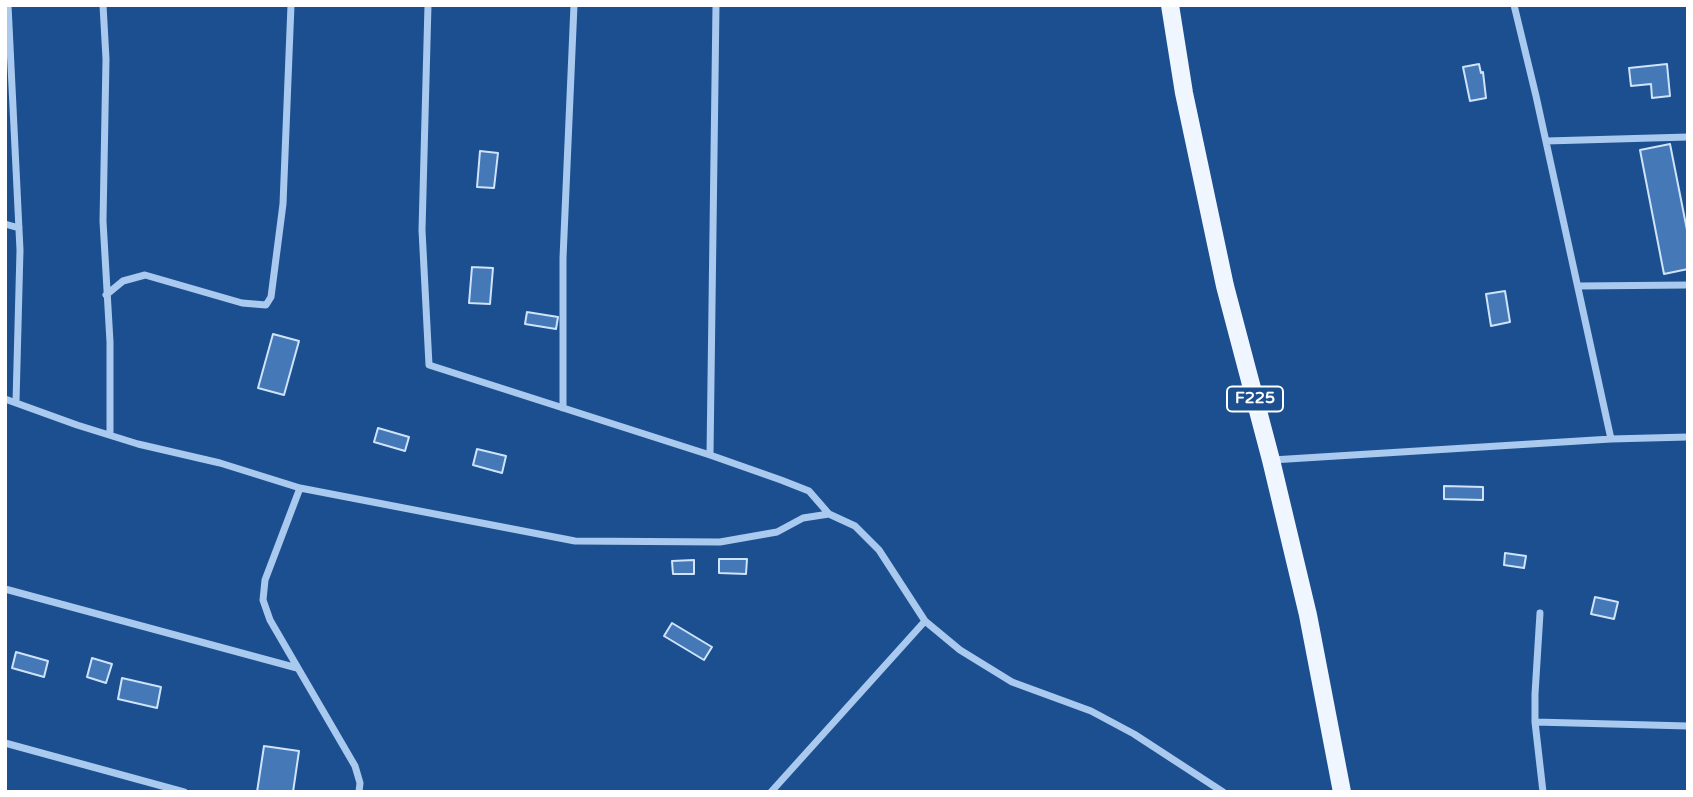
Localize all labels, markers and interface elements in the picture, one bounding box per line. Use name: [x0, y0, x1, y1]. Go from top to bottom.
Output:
road number: F225: [1227, 386, 1283, 412]

